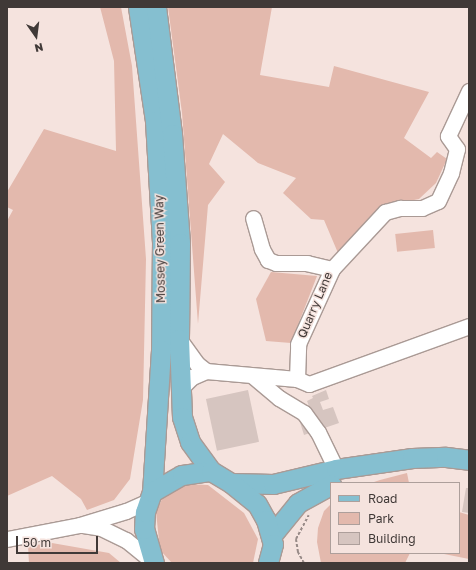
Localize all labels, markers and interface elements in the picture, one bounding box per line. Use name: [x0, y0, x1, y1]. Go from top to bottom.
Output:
north arrow: [16, 16, 56, 56]
text: N: [33, 41, 45, 55]
street label: Mossey Green Way: [152, 195, 168, 303]
street label: Quarry Lane: [295, 270, 335, 340]
legend: [330, 482, 460, 554]
text: Road: [368, 491, 397, 506]
text: Park: [368, 511, 394, 526]
scale bar: [18, 528, 100, 554]
text: Building: [368, 531, 416, 546]
text: 50 m: [23, 535, 51, 550]

